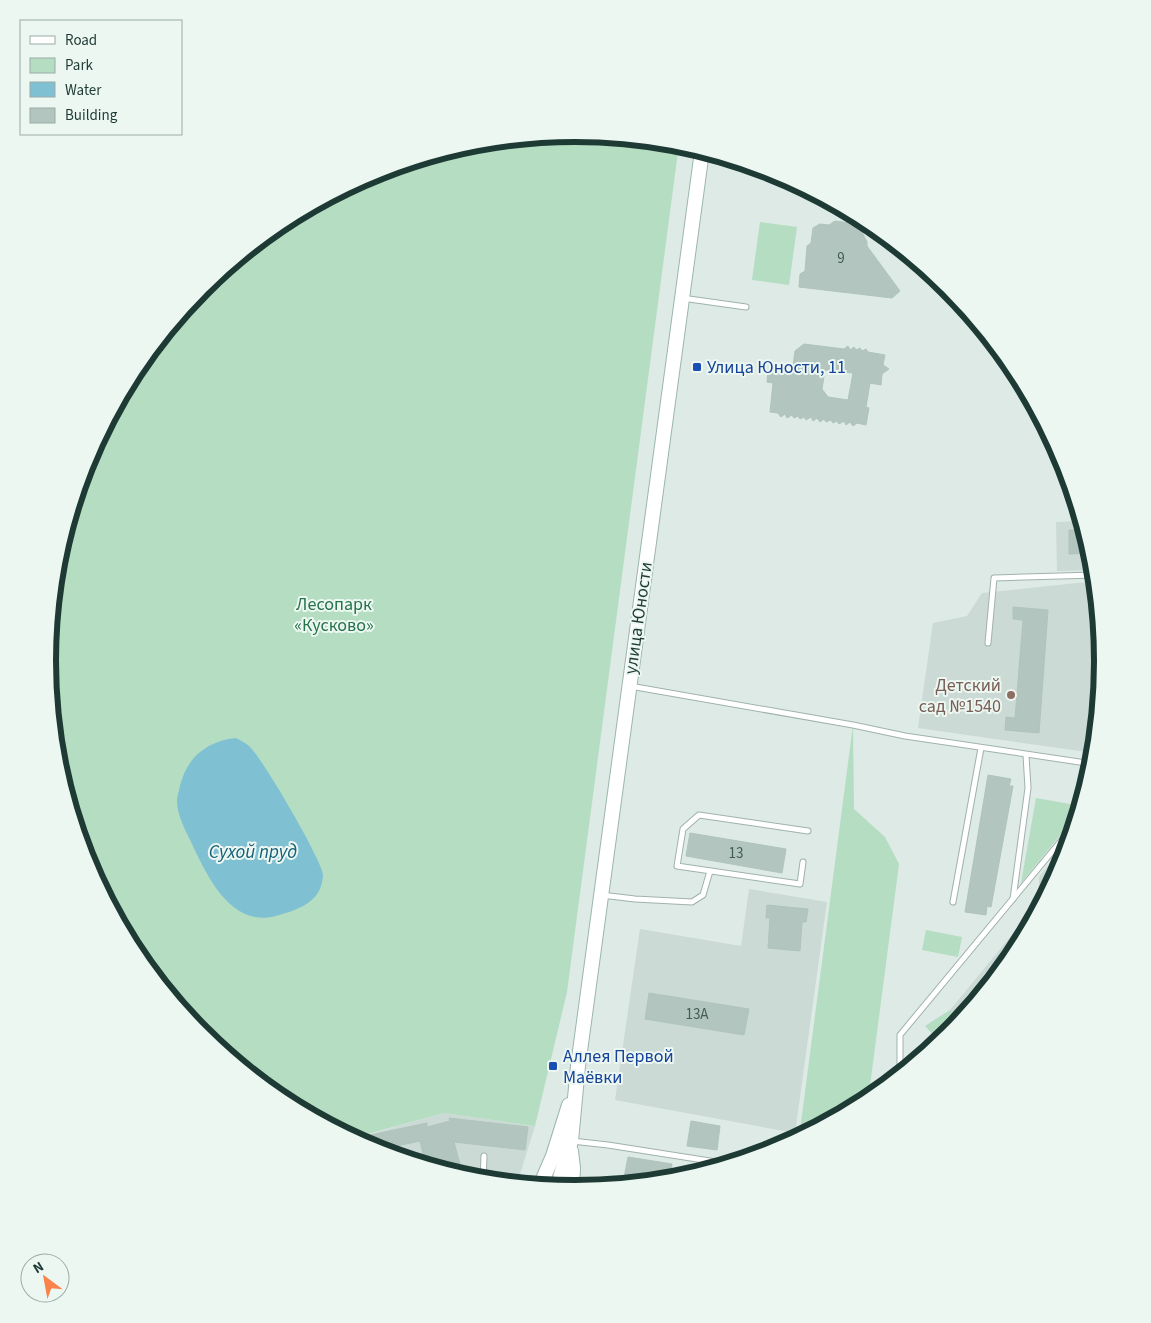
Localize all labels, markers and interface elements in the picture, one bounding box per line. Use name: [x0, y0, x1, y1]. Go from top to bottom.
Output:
legend: [20, 20, 182, 135]
text: Road: [65, 30, 97, 51]
text: Park: [65, 55, 94, 76]
text: Water: [65, 80, 102, 101]
text: Building: [65, 105, 118, 126]
house number: 9: [837, 248, 845, 269]
place label: Улица Юности, 11: [707, 355, 846, 380]
marker: Улица Юности, 11: [691, 361, 703, 373]
street label: улица Юности: [618, 560, 659, 676]
park label: Лесопарк «Кусково»: [294, 592, 374, 638]
place label: Детский сад №1540: [919, 673, 1001, 719]
marker: Детский сад №1540: [1005, 689, 1017, 701]
water label: Сухой пруд: [209, 839, 297, 866]
house number: 13: [729, 843, 743, 864]
house number: 13А: [685, 1004, 709, 1025]
place label: Аллея Первой Маёвки: [563, 1044, 674, 1090]
marker: Аллея Первой Маёвки: [547, 1060, 559, 1072]
north arrow: [20, 1253, 70, 1303]
text: N: [29, 1257, 48, 1279]

